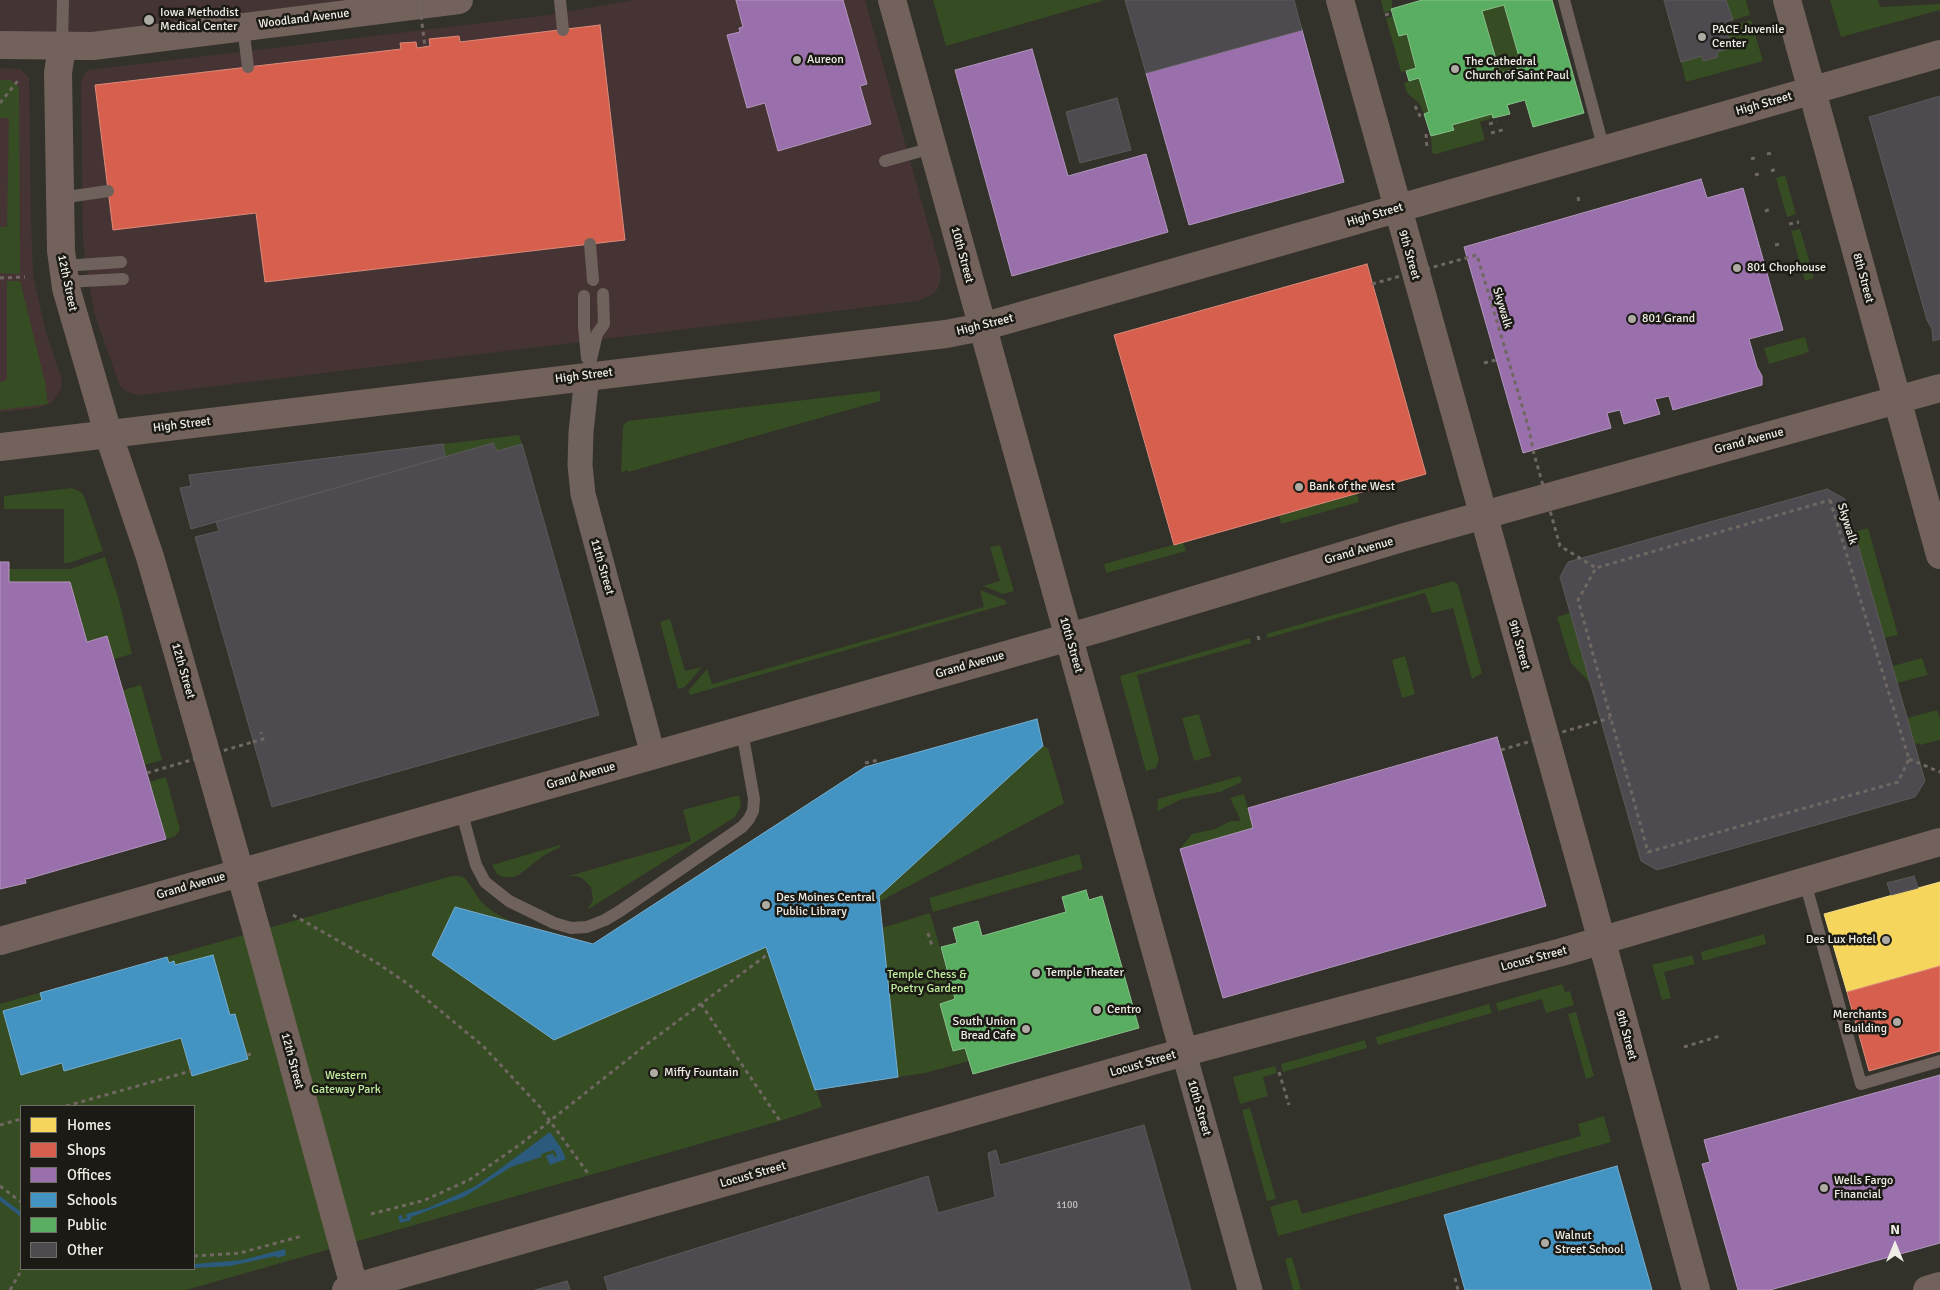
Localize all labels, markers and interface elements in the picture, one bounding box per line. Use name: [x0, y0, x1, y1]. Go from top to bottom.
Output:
place label: Iowa Methodist Medical Center: [160, 6, 239, 34]
street label: Woodland Avenue: [258, 6, 350, 32]
marker: Iowa Methodist Medical Center: [142, 13, 156, 27]
place label: PACE Juvenile Center: [1712, 23, 1784, 51]
marker: PACE Juvenile Center: [1696, 31, 1708, 43]
place label: Aureon: [807, 53, 844, 67]
marker: Aureon: [791, 54, 803, 66]
place label: The Cathedral Church of Saint Paul: [1465, 55, 1569, 83]
marker: The Cathedral Church of Saint Paul: [1449, 63, 1461, 75]
street label: High Street: [1734, 89, 1794, 119]
street label: High Street: [1345, 200, 1405, 230]
street label: 10th Street: [948, 225, 976, 285]
street label: 9th Street: [1395, 228, 1423, 282]
street label: 8th Street: [1849, 251, 1877, 305]
street label: 12th Street: [54, 253, 80, 313]
place label: 801 Chophouse: [1747, 261, 1826, 275]
marker: 801 Chophouse: [1731, 262, 1743, 274]
street label: Skywalk: [1489, 286, 1515, 330]
street label: High Street: [955, 311, 1015, 339]
place label: 801 Grand: [1642, 312, 1695, 326]
marker: 801 Grand: [1626, 313, 1638, 325]
street label: High Street: [554, 365, 614, 387]
street label: High Street: [152, 414, 212, 436]
street label: Grand Avenue: [1713, 425, 1785, 457]
place label: Bank of the West: [1309, 480, 1395, 494]
marker: Bank of the West: [1293, 481, 1305, 493]
street label: Skywalk: [1834, 502, 1860, 546]
street label: Grand Avenue: [1323, 534, 1395, 568]
street label: 11th Street: [587, 537, 617, 597]
street label: 10th Street: [1056, 615, 1086, 675]
street label: 9th Street: [1505, 618, 1533, 672]
street label: 12th Street: [168, 641, 198, 701]
street label: Grand Avenue: [934, 648, 1006, 682]
street label: Grand Avenue: [545, 759, 617, 793]
street label: Grand Avenue: [155, 869, 227, 903]
place label: Des Moines Central Public Library: [776, 891, 875, 919]
marker: Des Moines Central Public Library: [760, 899, 772, 911]
place label: Des Lux Hotel: [1806, 933, 1876, 947]
marker: Des Lux Hotel: [1880, 934, 1892, 946]
street label: Locust Street: [1499, 943, 1569, 975]
place label: Temple Theater: [1046, 966, 1124, 980]
marker: Temple Theater: [1030, 967, 1042, 979]
park label: Temple Chess & Poetry Garden: [887, 968, 967, 996]
place label: Centro: [1107, 1003, 1141, 1017]
marker: Centro: [1091, 1004, 1103, 1016]
street label: 9th Street: [1612, 1008, 1640, 1062]
place label: Merchants Building: [1833, 1008, 1887, 1036]
place label: South Union Bread Cafe: [953, 1015, 1016, 1043]
marker: Merchants Building: [1891, 1016, 1903, 1028]
marker: South Union Bread Cafe: [1020, 1023, 1032, 1035]
street label: 12th Street: [278, 1031, 306, 1091]
street label: Locust Street: [1108, 1048, 1178, 1080]
place label: Miffy Fountain: [664, 1066, 739, 1080]
marker: Miffy Fountain: [648, 1067, 660, 1079]
park label: Western Gateway Park: [311, 1069, 381, 1097]
street label: 10th Street: [1184, 1078, 1214, 1138]
legend: [20, 1105, 195, 1270]
text: Homes: [67, 1116, 111, 1134]
text: Shops: [67, 1141, 106, 1159]
street label: Locust Street: [718, 1159, 788, 1191]
text: Offices: [67, 1166, 111, 1184]
place label: Wells Fargo Financial: [1834, 1174, 1893, 1202]
marker: Wells Fargo Financial: [1818, 1182, 1830, 1194]
text: Schools: [67, 1191, 117, 1209]
house number: 1100: [1056, 1199, 1078, 1211]
text: Public: [67, 1216, 107, 1234]
north arrow: [1870, 1220, 1920, 1270]
text: N: [1890, 1221, 1900, 1238]
place label: Walnut Street School: [1555, 1229, 1624, 1257]
marker: Walnut Street School: [1539, 1237, 1551, 1249]
text: Other: [67, 1241, 103, 1259]

